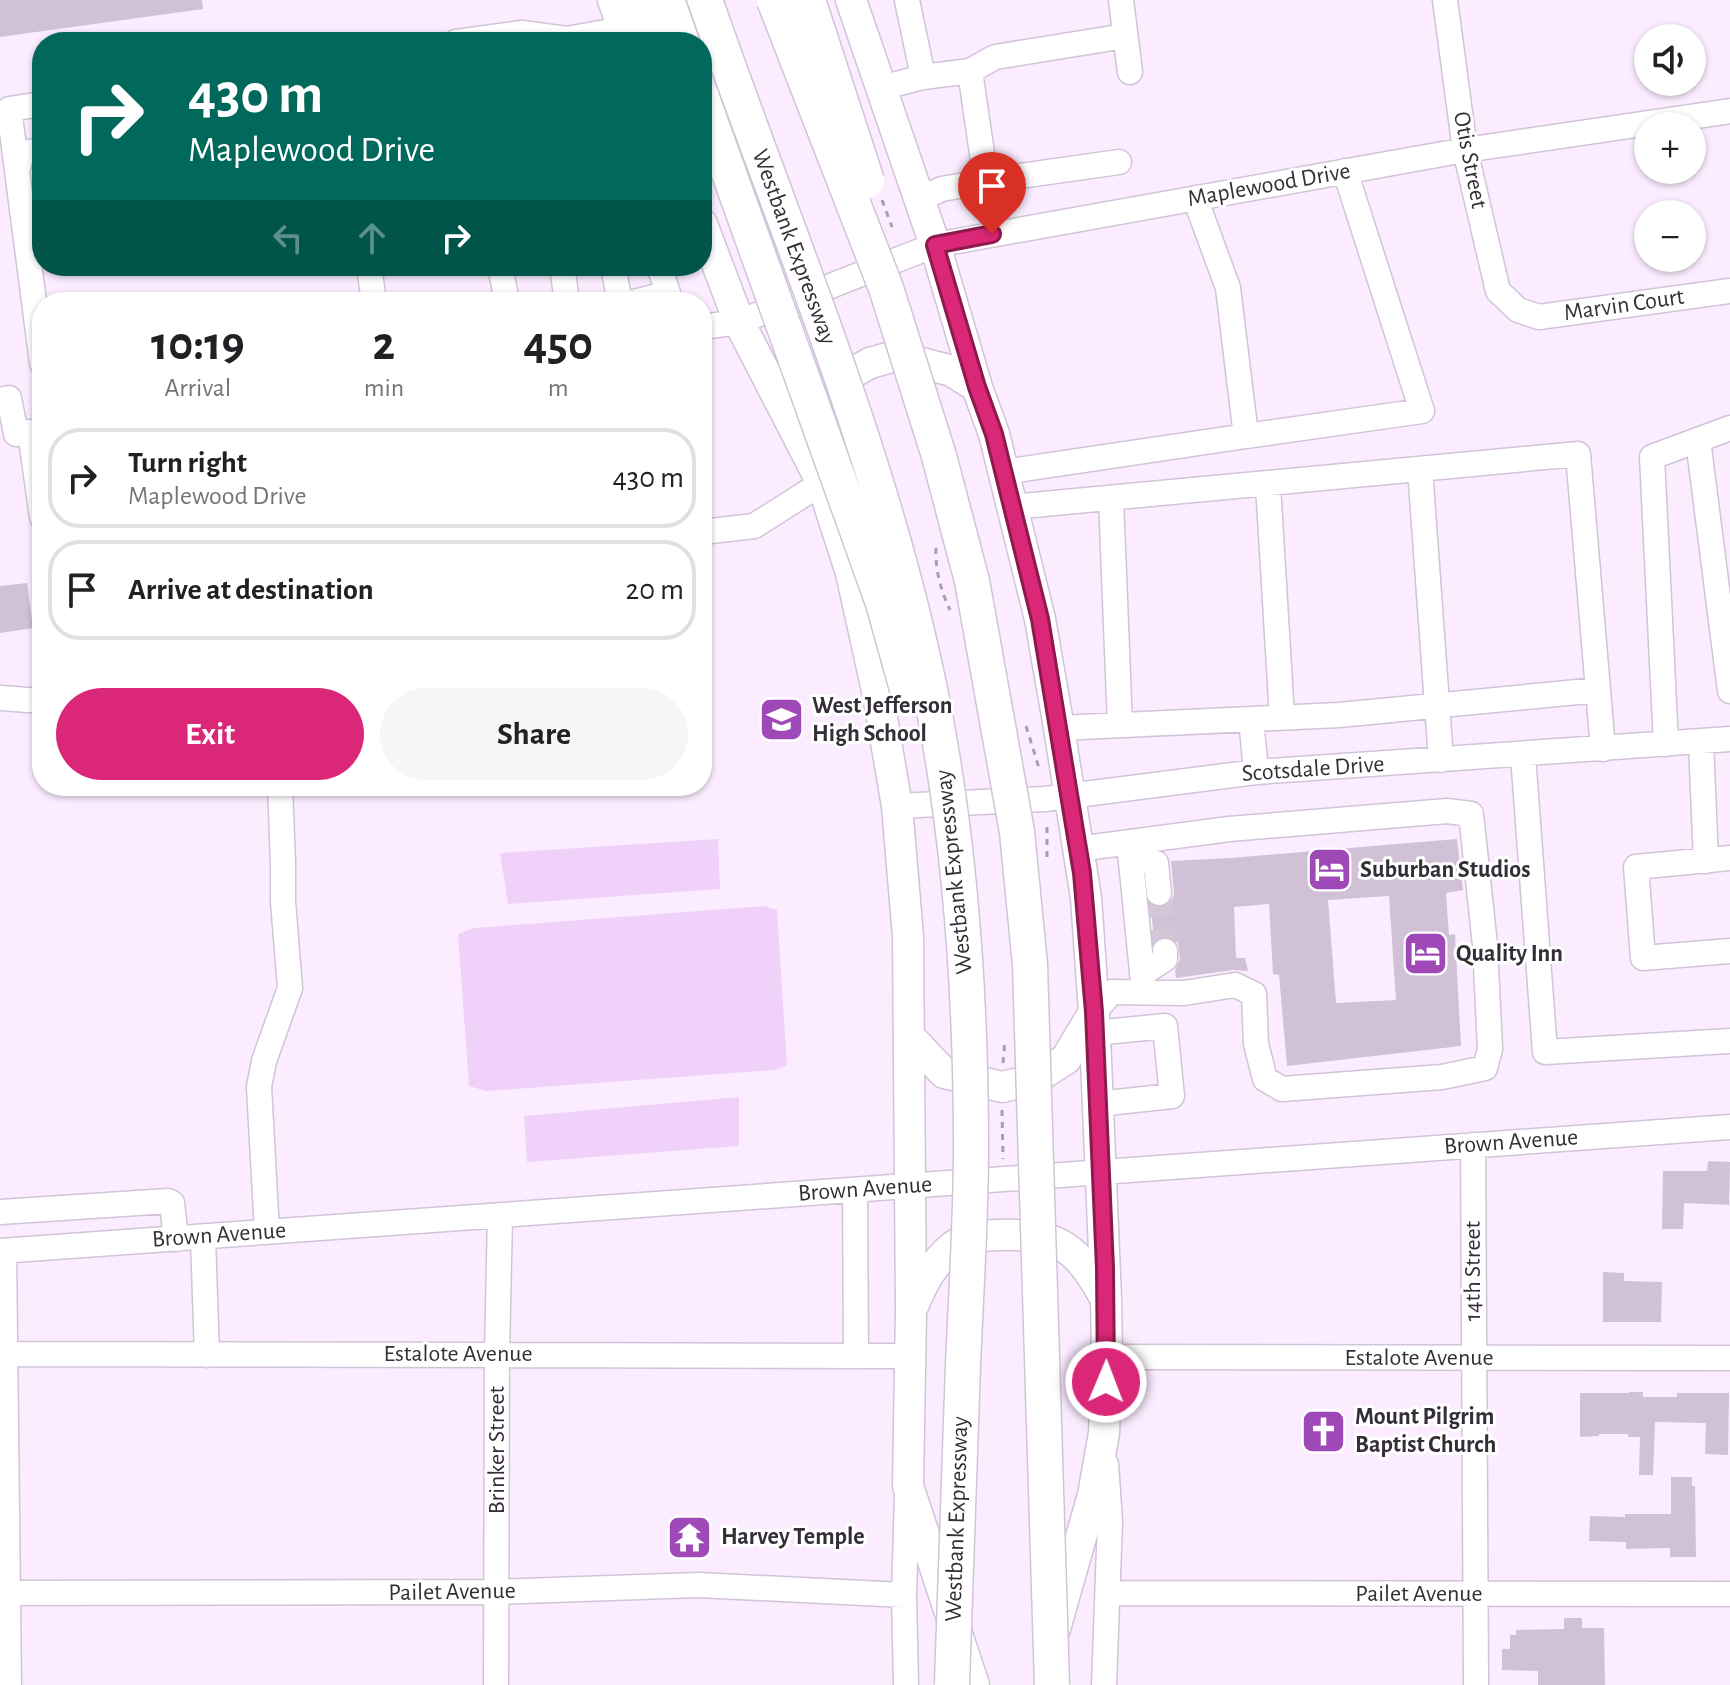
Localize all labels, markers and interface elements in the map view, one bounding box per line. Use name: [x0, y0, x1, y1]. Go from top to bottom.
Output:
map controls: [1634, 24, 1706, 272]
button: sound: [1634, 24, 1706, 96]
icon: right: [56, 64, 160, 168]
text: 430 m: [188, 67, 323, 123]
street label: Otis Street: [1449, 110, 1491, 211]
button: +: [1634, 112, 1706, 184]
text: Maplewood Drive: [188, 132, 435, 168]
street label: Westbank Expressway: [748, 146, 840, 348]
pin: [958, 152, 1026, 234]
street label: Maplewood Drive: [1186, 159, 1352, 211]
icon: arrive: [970, 164, 1014, 208]
button: −: [1634, 200, 1706, 272]
icon: left: [266, 216, 310, 260]
icon: ahead: [350, 216, 394, 260]
icon: right: [434, 216, 478, 260]
street label: Marvin Court: [1562, 285, 1686, 325]
text: 10:19: [151, 321, 245, 369]
text: 2: [373, 321, 395, 369]
text: 450: [523, 321, 593, 369]
text: Arrival: [164, 375, 231, 401]
text: min: [364, 375, 404, 401]
text: m: [548, 375, 568, 401]
text: Turn right: [128, 448, 247, 478]
icon: right: [60, 456, 104, 500]
text: 430 m: [612, 463, 684, 493]
text: Maplewood Drive: [128, 483, 306, 509]
icon: arrive: [60, 568, 104, 612]
text: Arrive at destination: [128, 575, 374, 605]
text: 20 m: [626, 575, 684, 605]
button: Exit: [56, 688, 364, 780]
button: Share: [380, 688, 688, 780]
place label: West Jefferson High School: [812, 694, 952, 746]
school or university icon: West Jefferson High School: [757, 696, 805, 744]
street label: Scotsdale Drive: [1241, 752, 1385, 786]
street label: Westbank Expressway: [931, 768, 977, 976]
hotel icon: Suburban Studios: [1305, 846, 1353, 894]
place label: Suburban Studios: [1360, 858, 1530, 882]
hotel icon: Quality Inn: [1401, 930, 1449, 978]
place label: Quality Inn: [1456, 942, 1563, 966]
street label: Brown Avenue: [1443, 1125, 1579, 1159]
street label: Brown Avenue: [797, 1172, 933, 1206]
street label: Brown Avenue: [151, 1218, 287, 1252]
street label: 14th Street: [1461, 1220, 1485, 1321]
position arrow: [1064, 1340, 1148, 1424]
street label: Estalote Avenue: [383, 1342, 533, 1366]
street label: Estalote Avenue: [1344, 1346, 1494, 1370]
street label: Brinker Street: [485, 1385, 509, 1514]
place label: Mount Pilgrim Baptist Church: [1355, 1405, 1496, 1457]
church icon: Mount Pilgrim Baptist Church: [1300, 1407, 1348, 1455]
street label: Westbank Expressway: [941, 1416, 973, 1622]
temple icon: Harvey Temple: [666, 1513, 714, 1561]
place label: Harvey Temple: [721, 1525, 865, 1549]
street label: Pailet Avenue: [388, 1579, 516, 1605]
street label: Pailet Avenue: [1355, 1582, 1483, 1606]

